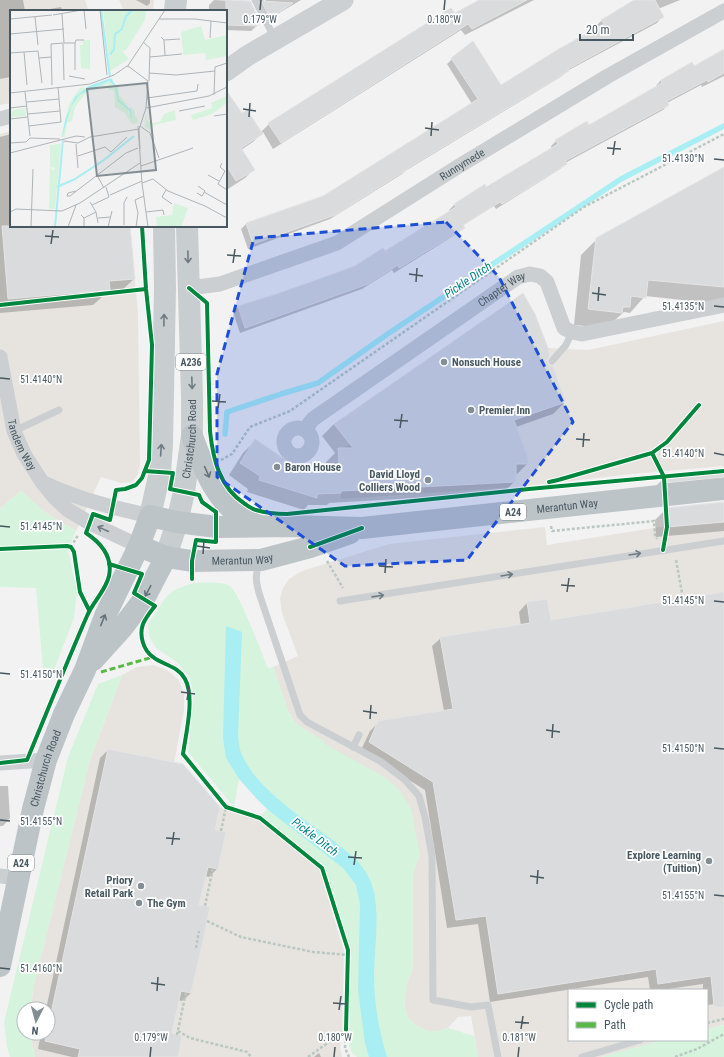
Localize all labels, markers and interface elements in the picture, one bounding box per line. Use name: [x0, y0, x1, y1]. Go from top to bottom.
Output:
inset map: [10, 10, 227, 227]
text: 0.179°W: [243, 14, 277, 25]
text: 0.180°W: [427, 14, 461, 25]
scale bar: [580, 16, 633, 42]
text: 20 m: [586, 23, 610, 37]
street label: Runnymede: [437, 146, 487, 183]
text: 51.4130°N: [662, 153, 704, 164]
one-way arrow: [184, 250, 192, 263]
water label: Pickle Ditch: [442, 259, 495, 301]
street label: Chapter Way: [475, 269, 527, 309]
text: 51.4135°N: [662, 301, 704, 312]
one-way arrow: [160, 314, 168, 327]
road number: A236: [176, 354, 206, 370]
place label: Nonsuch House: [452, 356, 521, 369]
marker: Nonsuch House: [439, 357, 449, 367]
text: 51.4140°N: [20, 374, 62, 385]
one-way arrow: [188, 376, 196, 389]
street label: Christchurch Road: [179, 399, 199, 479]
place label: Premier Inn: [479, 404, 530, 417]
marker: Premier Inn: [466, 405, 476, 415]
street label: Tandem Way: [5, 418, 40, 473]
one-way arrow: [158, 444, 165, 457]
text: 51.4140°N: [662, 448, 704, 459]
place label: Baron House: [285, 461, 341, 474]
marker: Baron House: [272, 462, 282, 472]
one-way arrow: [204, 466, 211, 478]
place label: David Lloyd Colliers Wood: [359, 468, 420, 494]
marker: David Lloyd Colliers Wood: [423, 475, 433, 485]
street label: Merantun Way: [536, 496, 599, 516]
road number: A24: [500, 504, 526, 520]
text: 51.4145°N: [20, 521, 62, 532]
one-way arrow: [98, 525, 110, 532]
street label: Merantun Way: [212, 550, 275, 567]
one-way arrow: [628, 550, 641, 558]
one-way arrow: [500, 571, 513, 579]
one-way arrow: [143, 585, 151, 597]
one-way arrow: [371, 592, 384, 600]
text: 51.4145°N: [662, 595, 704, 606]
one-way arrow: [100, 615, 108, 627]
text: 51.4150°N: [20, 669, 62, 680]
street label: Christchurch Road: [27, 728, 64, 808]
text: 51.4150°N: [662, 743, 704, 754]
water label: Pickle Ditch: [289, 815, 341, 859]
text: 51.4155°N: [20, 816, 62, 827]
place label: Explore Learning (Tuition): [627, 849, 701, 875]
road number: A24: [8, 855, 34, 871]
marker: Explore Learning (Tuition): [704, 856, 714, 866]
place label: Priory Retail Park: [85, 874, 134, 900]
marker: Priory Retail Park: [136, 881, 146, 891]
text: 51.4155°N: [662, 890, 704, 901]
place label: The Gym: [147, 897, 186, 910]
marker: The Gym: [134, 898, 144, 908]
text: 51.4160°N: [20, 963, 62, 974]
legend: [568, 989, 708, 1041]
text: Cycle path: [604, 998, 654, 1012]
north arrow: [16, 1001, 56, 1041]
text: Path: [604, 1018, 626, 1032]
text: N: [31, 1024, 39, 1037]
text: 0.179°W: [134, 1032, 168, 1043]
text: 0.180°W: [318, 1032, 352, 1043]
text: 0.181°W: [502, 1032, 536, 1043]

